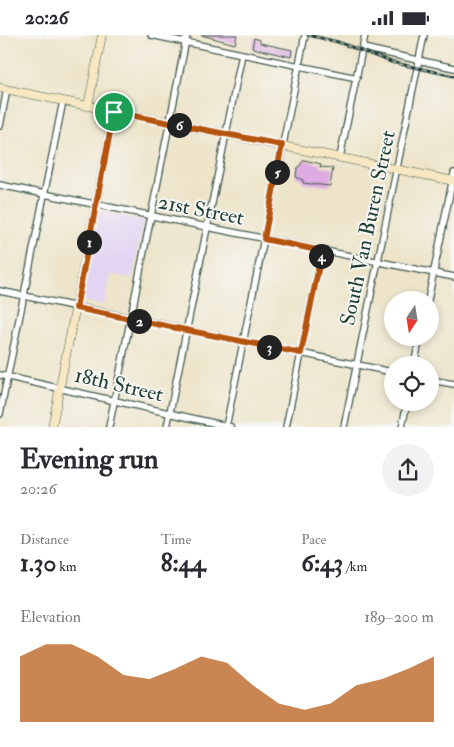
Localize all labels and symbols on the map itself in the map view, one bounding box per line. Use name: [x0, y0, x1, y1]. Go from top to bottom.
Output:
pin: [93, 91, 135, 133]
pin: 6: [166, 113, 192, 137]
street label: South Van Buren Street: [334, 128, 402, 328]
pin: 5: [264, 159, 290, 185]
street label: 21st Street: [156, 188, 247, 232]
pin: 1: [76, 229, 102, 255]
pin: 4: [308, 243, 334, 269]
north arrow: [384, 291, 439, 346]
pin: 2: [126, 309, 152, 333]
pin: 3: [256, 335, 282, 359]
street label: 18th Street: [72, 362, 166, 408]

